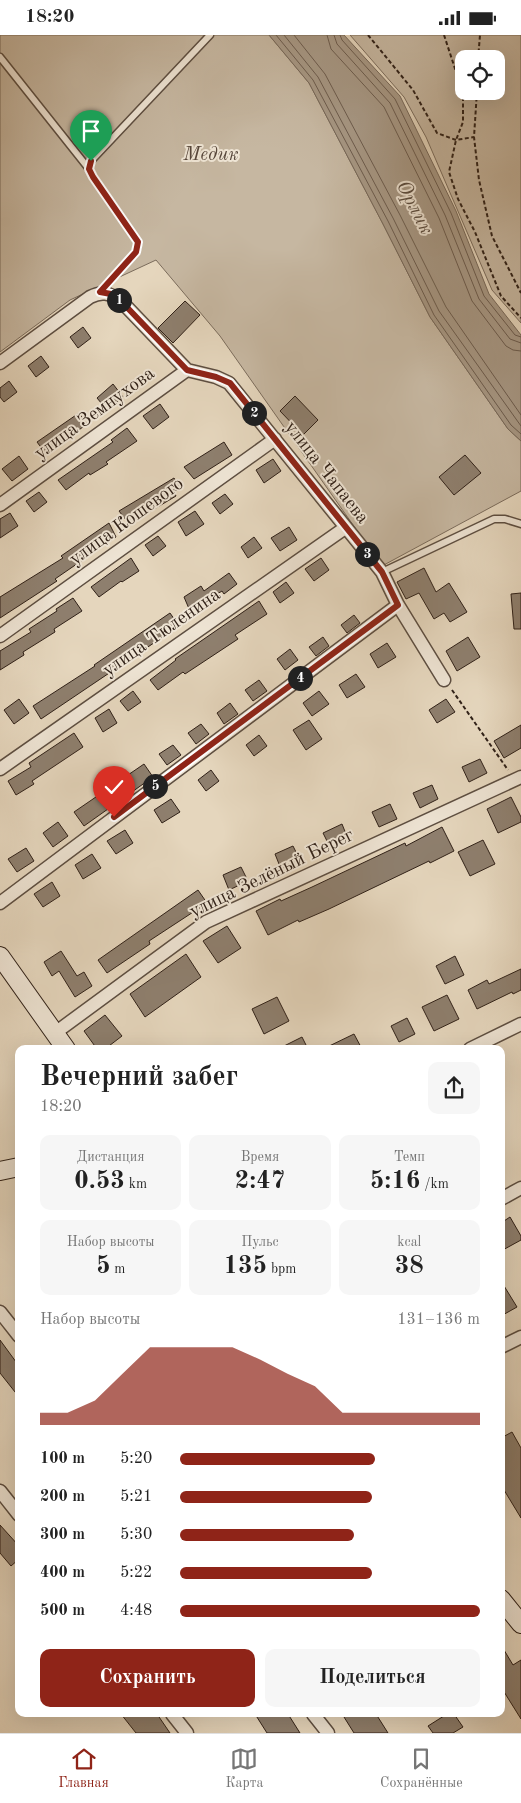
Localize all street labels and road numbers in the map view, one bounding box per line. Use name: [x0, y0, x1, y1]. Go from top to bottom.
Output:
street label: улица Земнухова: [31, 364, 159, 464]
street label: улица Чапаева: [280, 418, 372, 528]
street label: улица Кошевого: [67, 474, 187, 570]
street label: улица Тюленина: [100, 585, 225, 681]
street label: улица Зелёный Берег: [187, 826, 357, 922]

